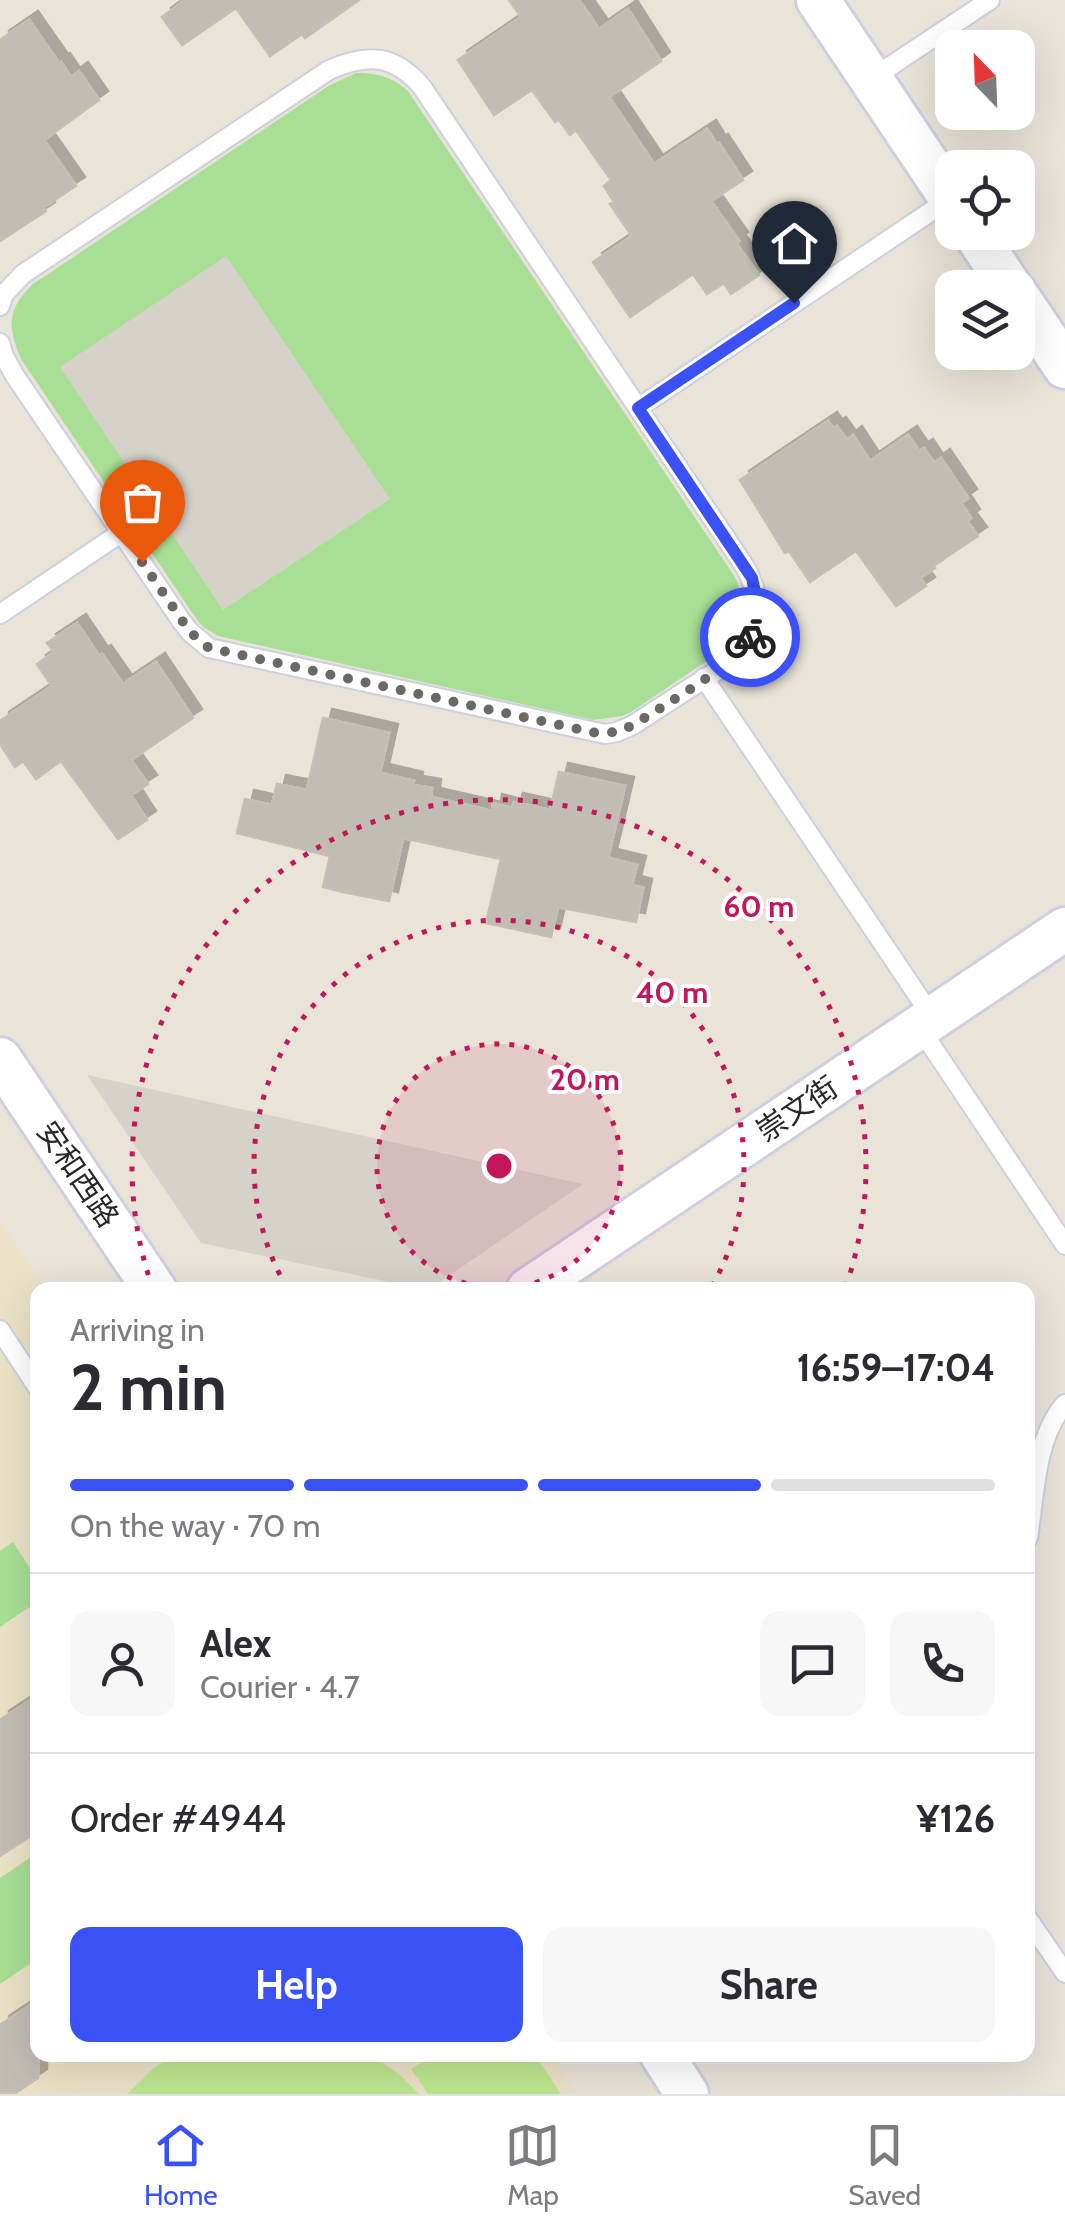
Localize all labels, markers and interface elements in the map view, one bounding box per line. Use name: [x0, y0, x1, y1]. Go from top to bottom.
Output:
north arrow: [935, 30, 1035, 130]
map controls: [935, 30, 1035, 370]
button: locate: [935, 150, 1035, 250]
pin: [752, 201, 837, 304]
icon: home: [767, 216, 822, 271]
button: layers: [935, 270, 1035, 370]
pin: [100, 460, 185, 563]
icon: bag: [115, 475, 170, 530]
courier: [700, 587, 800, 687]
icon: bike: [723, 610, 778, 665]
text: 60 m: [724, 888, 794, 925]
text: 40 m: [636, 974, 708, 1011]
text: 20 m: [550, 1061, 620, 1098]
street label: 崇文街: [749, 1068, 845, 1150]
street label: 安和西路: [29, 1114, 127, 1234]
centre of rings: [481, 1148, 517, 1184]
text: Arriving in: [70, 1310, 205, 1349]
text: 16:59–17:04: [797, 1344, 995, 1391]
text: 2 min: [70, 1347, 227, 1426]
text: On the way · 70 m: [70, 1506, 321, 1545]
button: person: [70, 1611, 175, 1716]
button: chat: [760, 1611, 865, 1716]
button: phone: [890, 1611, 995, 1716]
text: Alex: [200, 1620, 271, 1667]
text: Courier · 4.7: [200, 1667, 360, 1706]
text: Order #4944: [70, 1795, 286, 1842]
text: ¥126: [917, 1795, 995, 1842]
button: Help: [70, 1927, 523, 2042]
button: Share: [543, 1927, 995, 2042]
tab: Home: [144, 2118, 218, 2212]
tab: Map: [505, 2118, 560, 2212]
tab: Saved: [848, 2118, 921, 2212]

